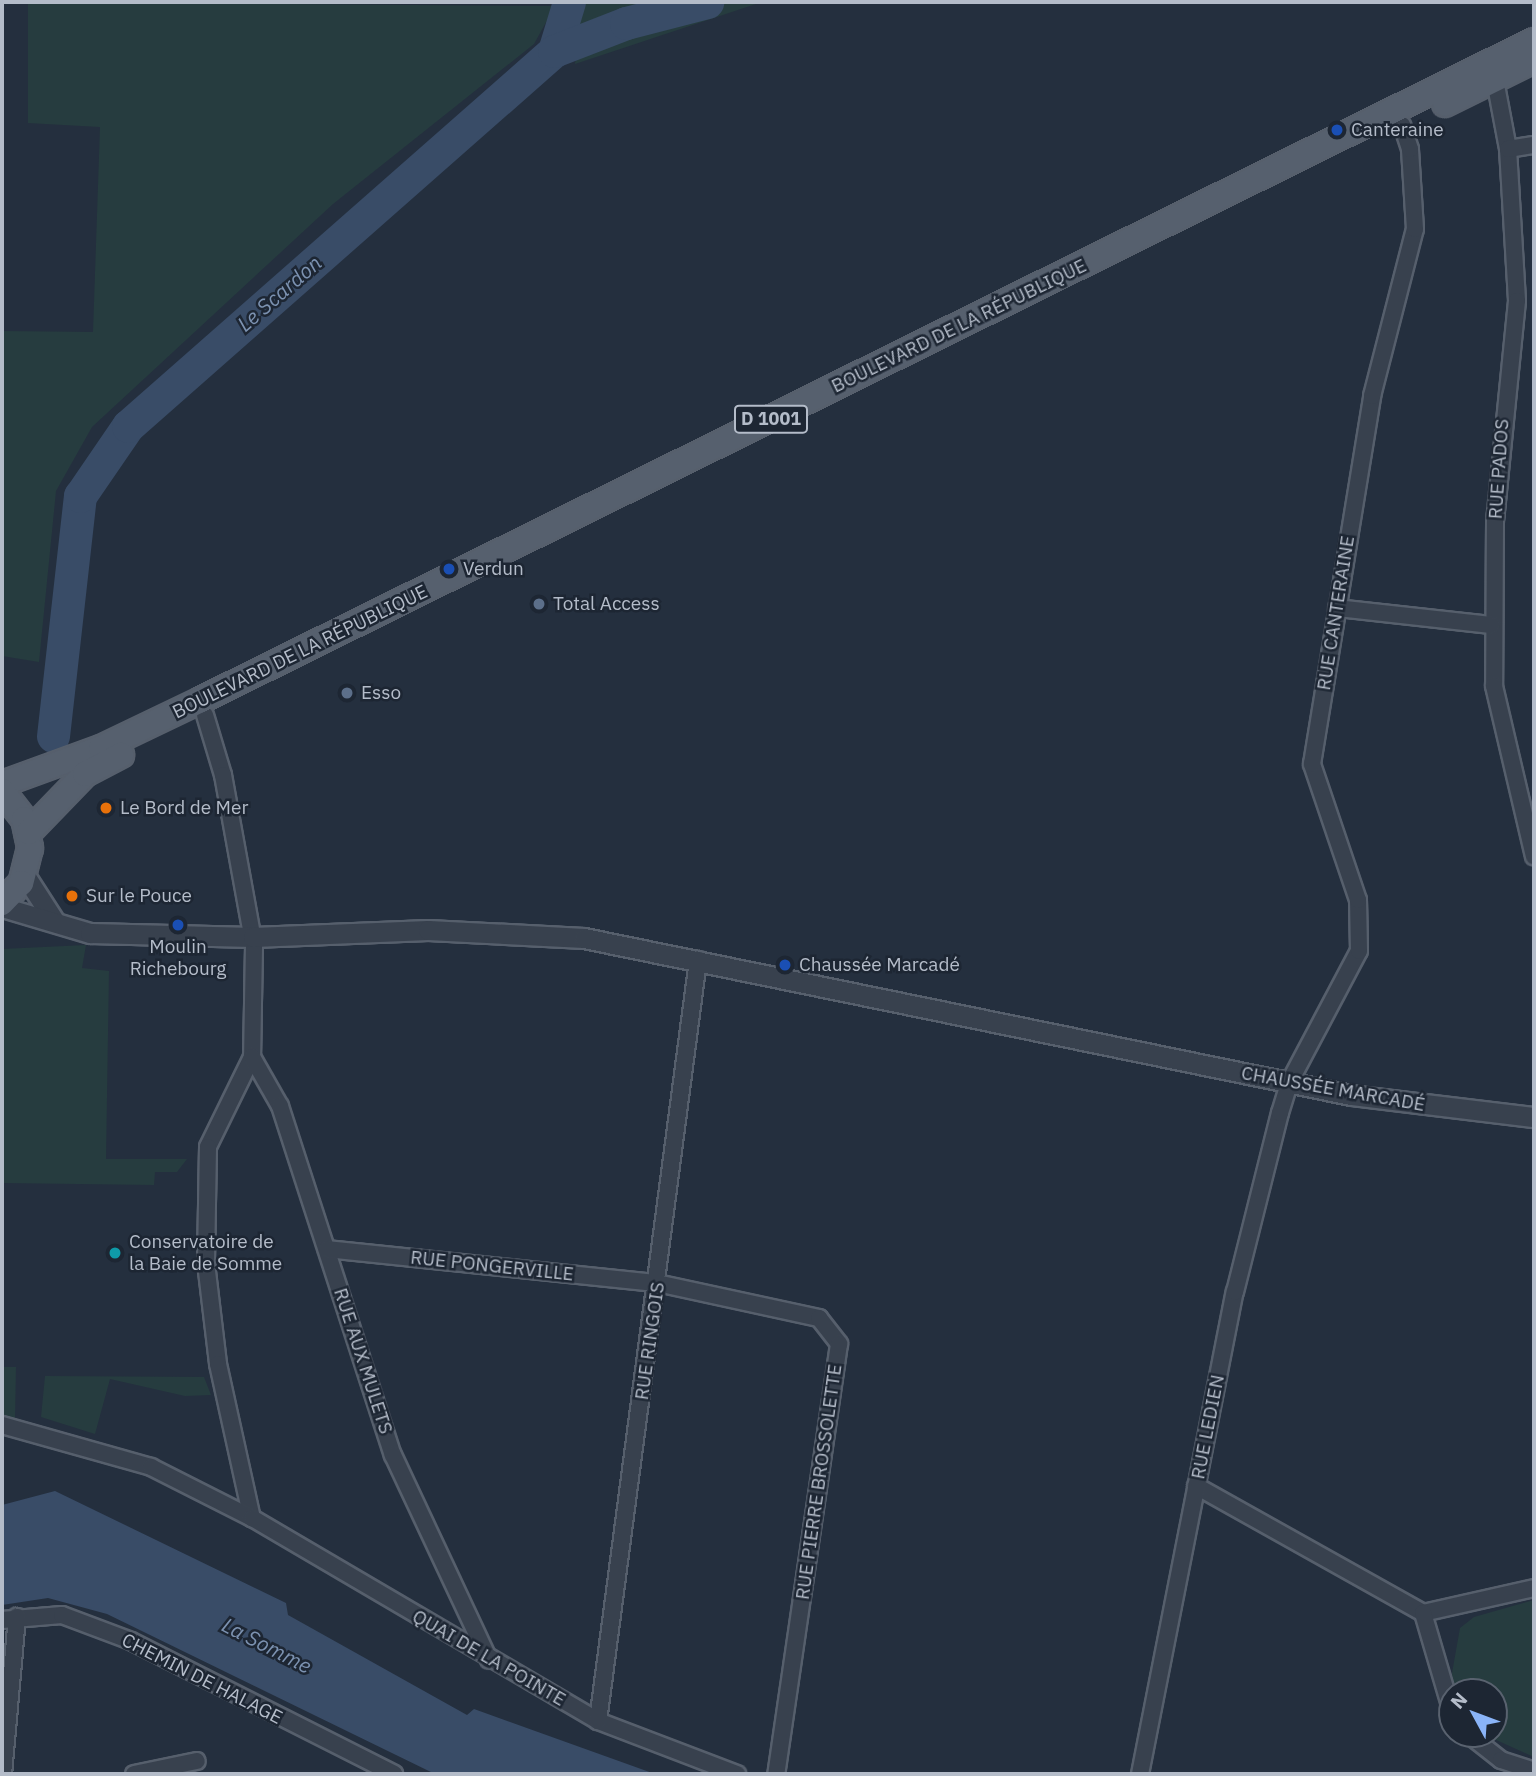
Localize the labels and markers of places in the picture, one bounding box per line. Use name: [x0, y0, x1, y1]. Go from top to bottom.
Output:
place label: Canteraine: [1351, 119, 1444, 141]
marker: Canteraine: [1329, 122, 1345, 138]
place label: Verdun: [463, 558, 524, 580]
marker: Verdun: [441, 561, 457, 577]
place label: Total Access: [553, 593, 660, 615]
marker: Total Access: [531, 596, 547, 612]
place label: Esso: [361, 682, 401, 704]
marker: Esso: [339, 685, 355, 701]
place label: Le Bord de Mer: [120, 797, 248, 819]
marker: Le Bord de Mer: [98, 800, 114, 816]
place label: Sur le Pouce: [86, 885, 192, 907]
marker: Sur le Pouce: [64, 888, 80, 904]
marker: Moulin Richebourg: [170, 917, 186, 933]
place label: Moulin Richebourg: [130, 936, 226, 980]
place label: Chaussée Marcadé: [799, 954, 960, 976]
marker: Chaussée Marcadé: [777, 957, 793, 973]
place label: Conservatoire de la Baie de Somme: [129, 1231, 282, 1275]
marker: Conservatoire de la Baie de Somme: [107, 1245, 123, 1261]

